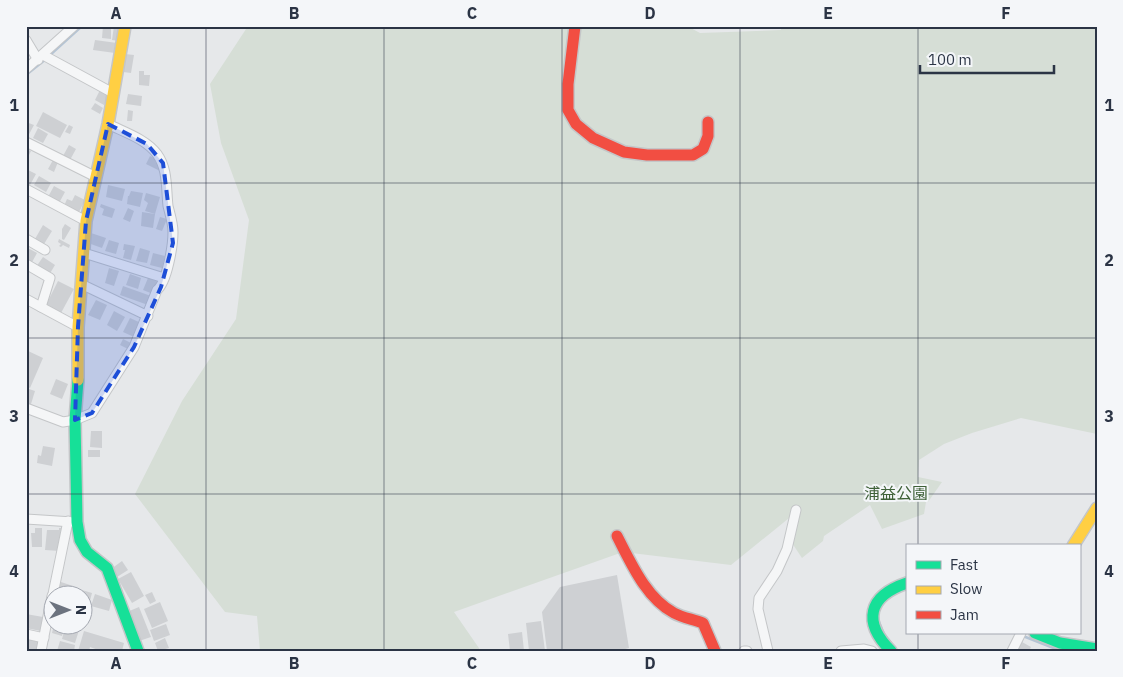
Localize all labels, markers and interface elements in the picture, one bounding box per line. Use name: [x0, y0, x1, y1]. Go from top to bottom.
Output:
text: A: [111, 3, 122, 23]
text: B: [289, 3, 300, 23]
text: C: [467, 3, 477, 23]
text: D: [644, 3, 656, 23]
text: E: [823, 3, 833, 23]
text: F: [1001, 3, 1011, 23]
scale bar: [920, 42, 1054, 74]
text: 100 m: [928, 50, 972, 69]
text: 1: [9, 95, 19, 115]
text: 1: [1104, 95, 1114, 115]
text: 2: [9, 250, 19, 270]
text: 2: [1104, 250, 1114, 270]
text: 3: [9, 406, 19, 426]
text: 3: [1104, 406, 1114, 426]
park label: 浦益公園: [864, 483, 928, 503]
legend: [906, 544, 1080, 634]
text: Fast: [950, 555, 978, 574]
text: 4: [9, 561, 19, 581]
text: 4: [1104, 561, 1114, 581]
text: Slow: [950, 579, 983, 598]
north arrow: [42, 584, 92, 634]
text: N: [72, 605, 90, 615]
text: Jam: [950, 605, 979, 624]
text: A: [111, 653, 122, 673]
text: B: [289, 653, 300, 673]
text: C: [467, 653, 477, 673]
text: D: [644, 653, 656, 673]
text: E: [823, 653, 833, 673]
text: F: [1001, 653, 1011, 673]

